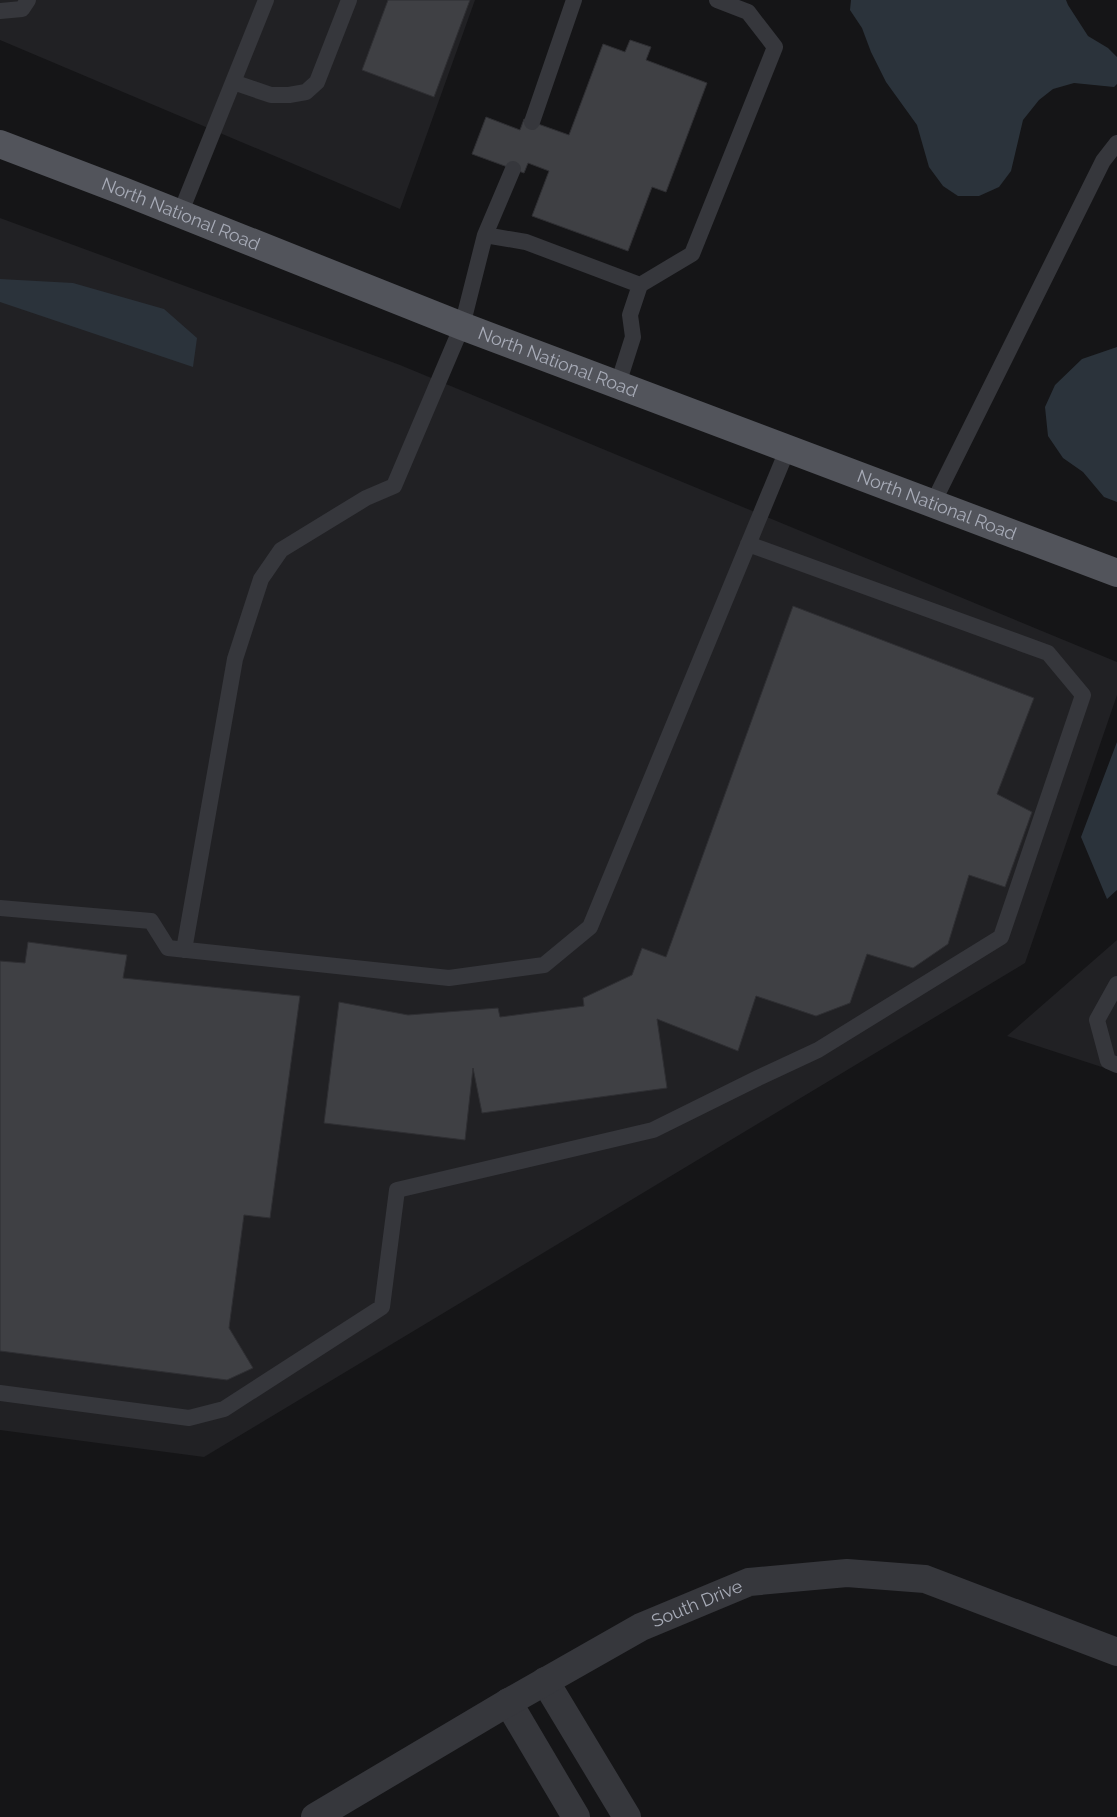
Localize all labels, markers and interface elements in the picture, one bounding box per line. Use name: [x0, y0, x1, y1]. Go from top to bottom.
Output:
street label: North National Road: [99, 173, 263, 255]
street label: North National Road: [475, 322, 641, 401]
street label: North National Road: [854, 465, 1020, 544]
street label: South Drive: [648, 1575, 746, 1631]

